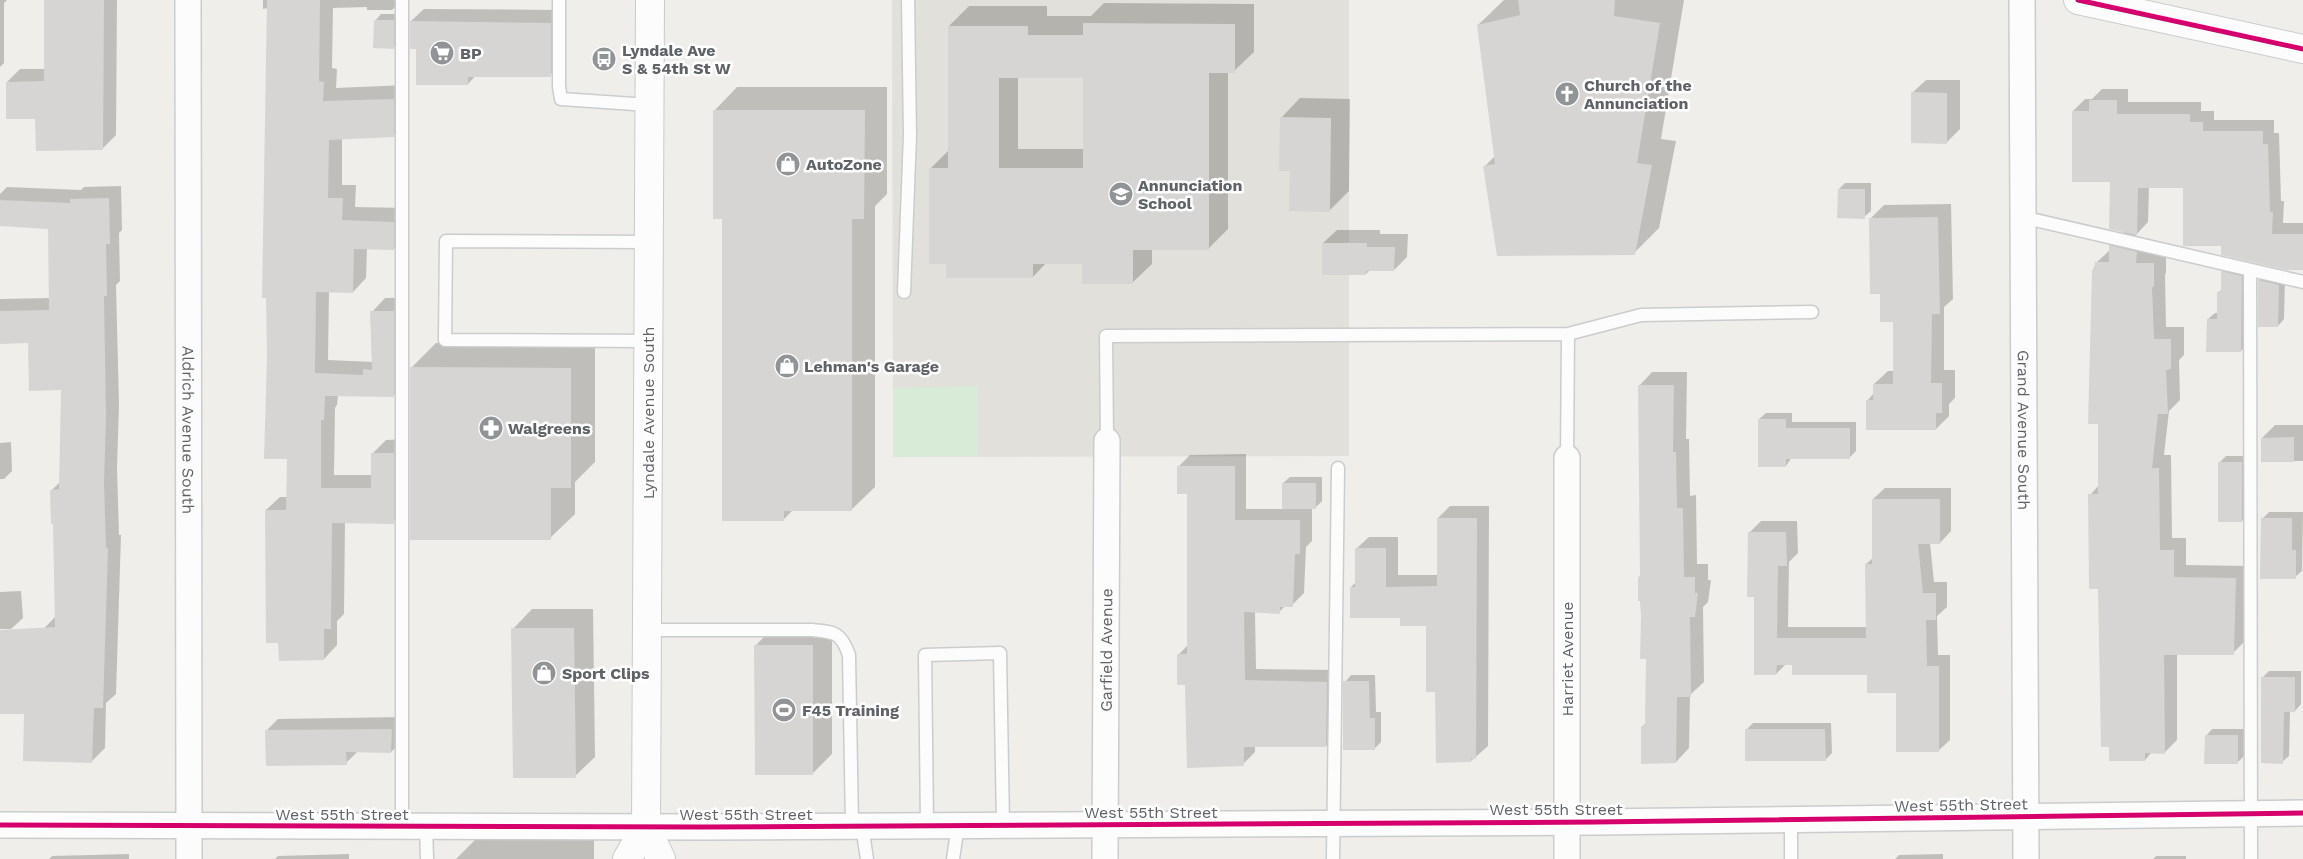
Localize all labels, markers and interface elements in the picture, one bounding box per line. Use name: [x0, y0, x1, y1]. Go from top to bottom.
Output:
supermarket icon: BP: [429, 40, 455, 66]
place label: Lyndale Ave S & 54th St W: [622, 41, 731, 78]
place label: BP: [460, 44, 482, 63]
bus stop icon: Lyndale Ave S & 54th St W: [591, 46, 617, 72]
place label: Church of the Annunciation: [1584, 76, 1692, 113]
church icon: Church of the Annunciation: [1554, 81, 1580, 107]
shop icon: AutoZone: [775, 151, 801, 177]
place label: AutoZone: [806, 155, 882, 174]
place label: Annunciation School: [1138, 176, 1242, 213]
school or university icon: Annunciation School: [1108, 181, 1134, 207]
street label: Lyndale Avenue South: [639, 327, 658, 499]
street label: Aldrich Avenue South: [179, 346, 198, 514]
street label: Grand Avenue South: [2014, 350, 2034, 510]
shop icon: Lehman's Garage: [774, 353, 800, 379]
place label: Lehman's Garage: [804, 357, 939, 376]
pharmacy icon: Walgreens: [478, 415, 504, 441]
place label: Walgreens: [508, 419, 591, 438]
street label: Garfield Avenue: [1096, 588, 1116, 712]
street label: Harriet Avenue: [1558, 601, 1577, 717]
shop icon: Sport Clips: [531, 660, 557, 686]
place label: Sport Clips: [562, 664, 650, 683]
sports icon: F45 Training: [771, 697, 797, 723]
place label: F45 Training: [802, 701, 899, 720]
street label: West 55th Street: [1894, 794, 2028, 816]
street label: West 55th Street: [1489, 800, 1623, 819]
street label: West 55th Street: [1084, 803, 1218, 822]
street label: West 55th Street: [275, 805, 409, 824]
street label: West 55th Street: [679, 805, 813, 824]

